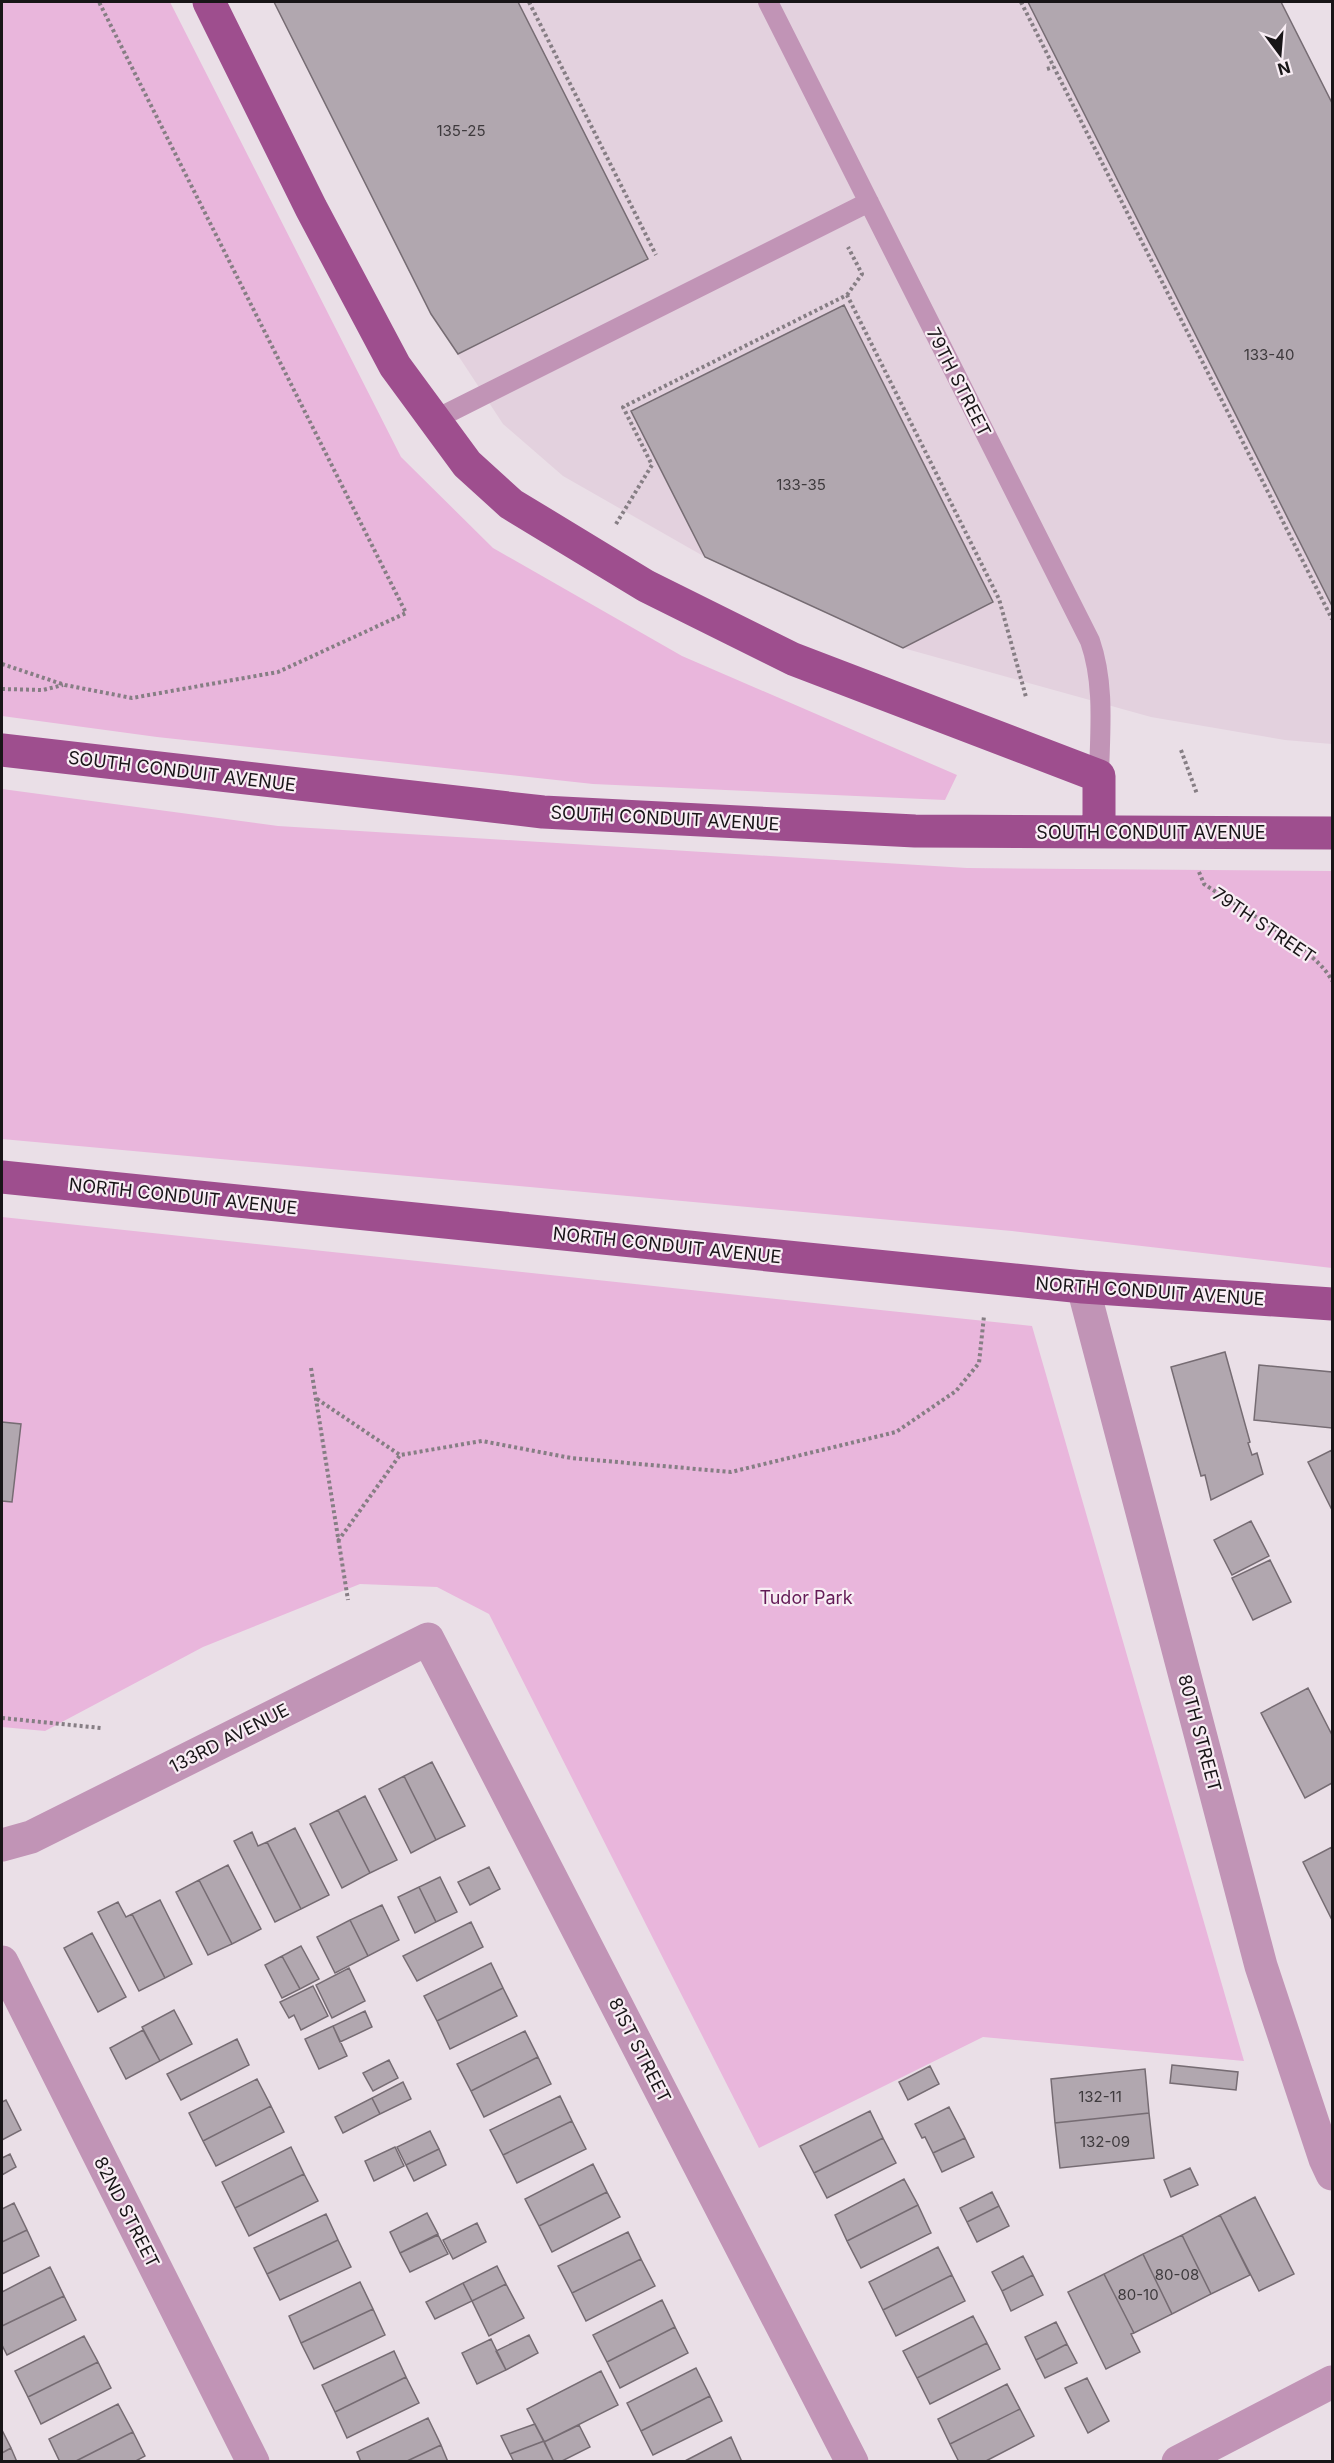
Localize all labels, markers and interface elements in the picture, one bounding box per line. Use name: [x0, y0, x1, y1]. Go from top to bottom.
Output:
north arrow: [1250, 24, 1310, 84]
text: N: [1276, 57, 1293, 80]
house number: 135-25: [436, 121, 486, 140]
street label: 79TH STREET: [923, 324, 995, 440]
house number: 133-40: [1244, 345, 1294, 364]
house number: 133-35: [776, 475, 826, 494]
street label: SOUTH CONDUIT AVENUE: [67, 747, 297, 795]
street label: SOUTH CONDUIT AVENUE: [550, 802, 780, 834]
street label: SOUTH CONDUIT AVENUE: [1036, 822, 1266, 843]
street label: 79TH STREET: [1209, 883, 1319, 967]
street label: NORTH CONDUIT AVENUE: [68, 1174, 298, 1218]
street label: NORTH CONDUIT AVENUE: [552, 1223, 782, 1267]
street label: NORTH CONDUIT AVENUE: [1035, 1273, 1265, 1309]
park label: Tudor Park: [759, 1587, 853, 1608]
street label: 80TH STREET: [1174, 1672, 1226, 1794]
street label: 133RD AVENUE: [166, 1699, 292, 1777]
street label: 81ST STREET: [605, 1994, 675, 2106]
house number: 132-11: [1078, 2087, 1122, 2106]
house number: 132-09: [1080, 2132, 1130, 2151]
street label: 82ND STREET: [90, 2153, 164, 2271]
house number: 80-08: [1155, 2265, 1199, 2284]
house number: 80-10: [1117, 2285, 1159, 2304]

